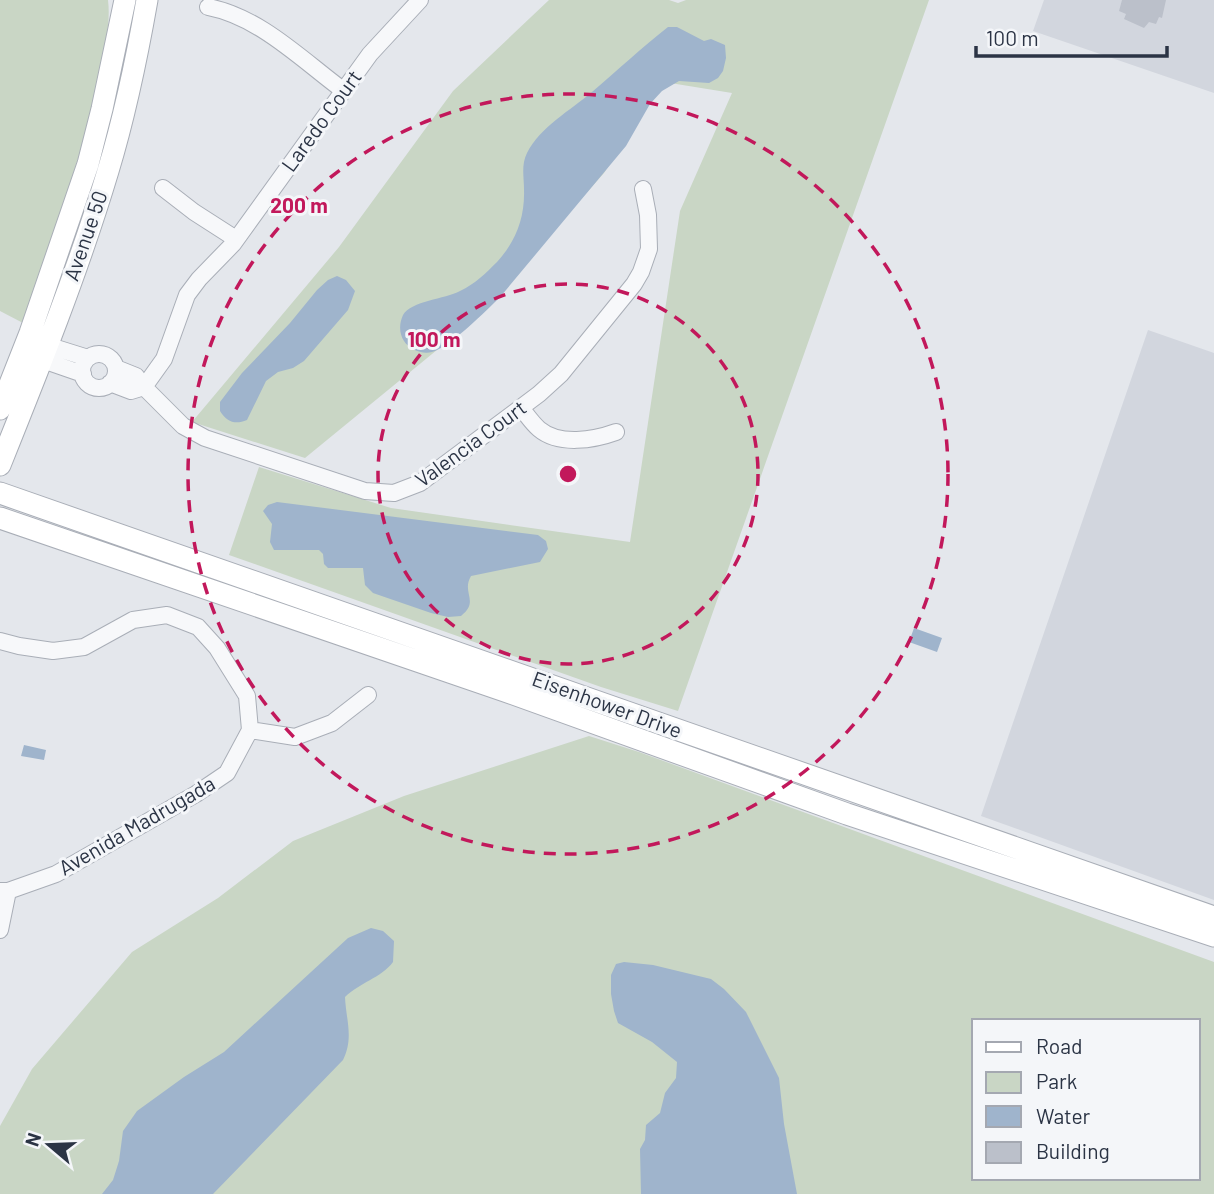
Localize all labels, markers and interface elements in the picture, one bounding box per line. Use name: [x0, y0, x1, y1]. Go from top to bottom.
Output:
scale bar: [976, 14, 1167, 58]
text: 100 m: [986, 25, 1039, 50]
street label: Laredo Court: [276, 64, 366, 176]
street label: Avenue 50: [58, 187, 112, 284]
text: 200 m: [270, 192, 328, 217]
text: 100 m: [407, 326, 461, 351]
street label: Valencia Court: [410, 394, 531, 492]
centre of rings: [556, 462, 580, 486]
street label: Eisenhower Drive: [529, 665, 686, 742]
street label: Avenida Madrugada: [54, 770, 219, 880]
legend: [972, 1019, 1200, 1180]
text: Road: [1036, 1033, 1082, 1058]
text: Park: [1036, 1068, 1077, 1093]
text: Water: [1036, 1103, 1091, 1128]
north arrow: [14, 1110, 84, 1180]
text: N: [20, 1130, 45, 1149]
text: Building: [1036, 1138, 1110, 1163]

